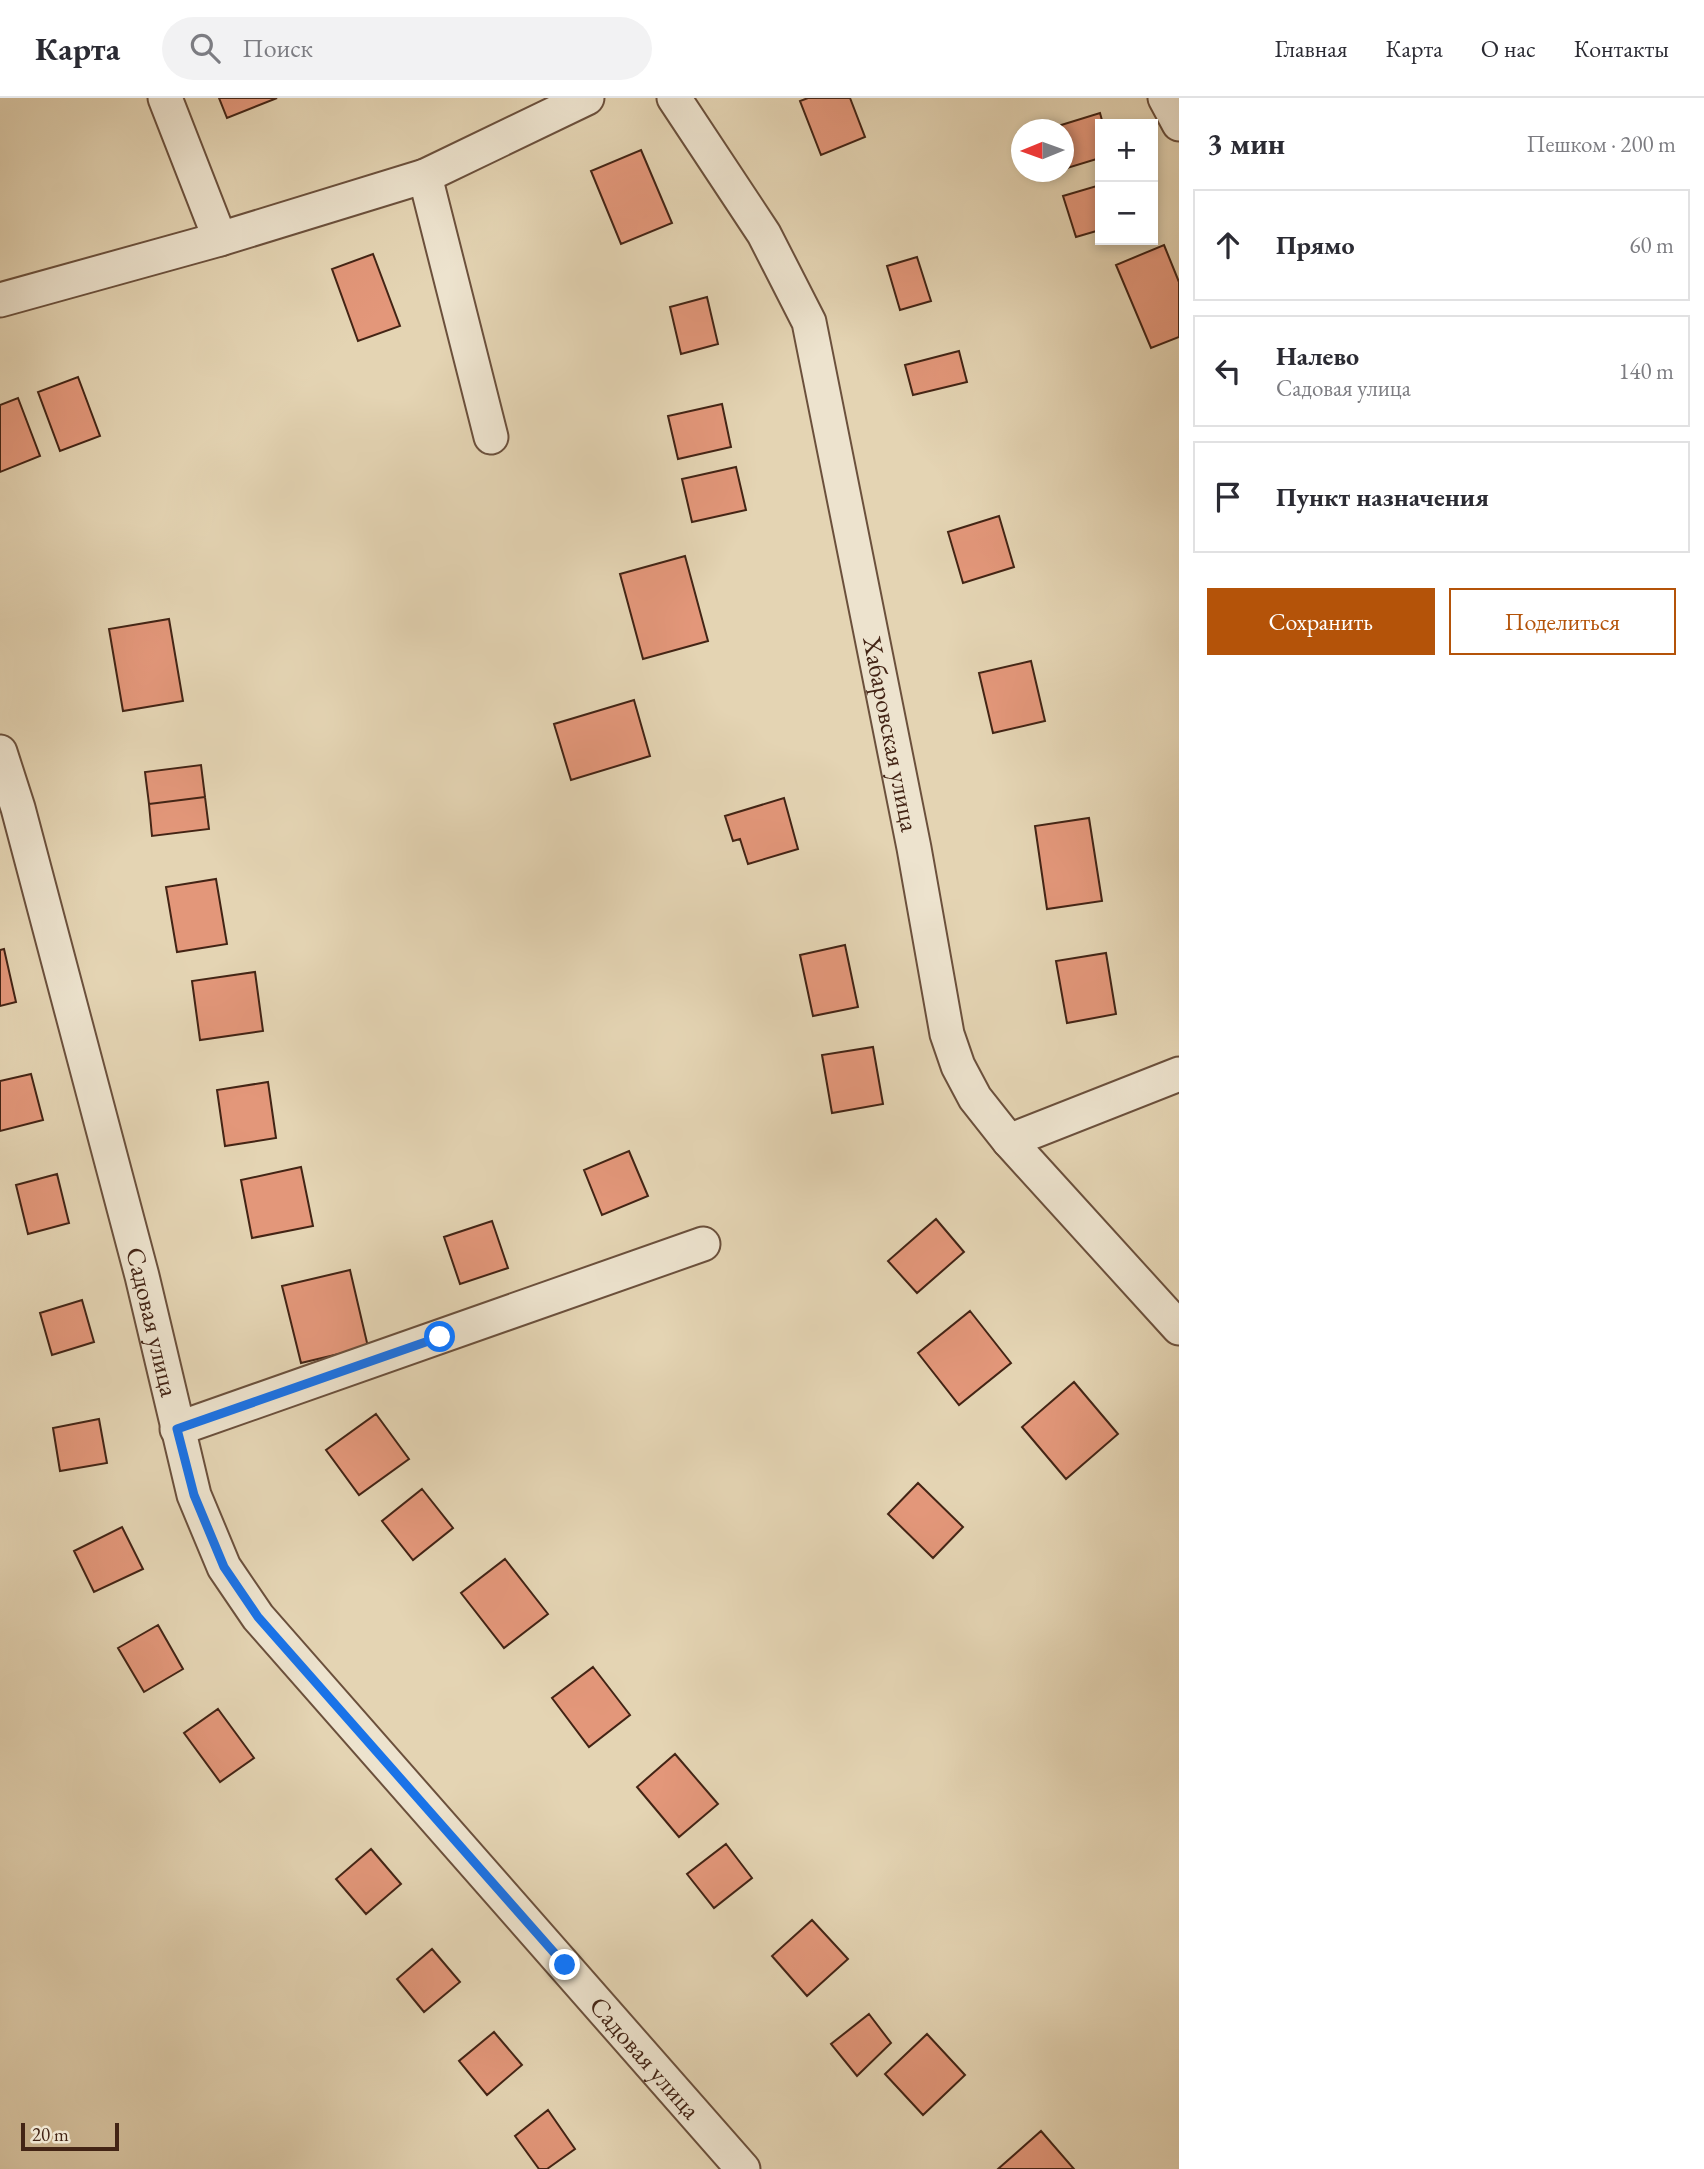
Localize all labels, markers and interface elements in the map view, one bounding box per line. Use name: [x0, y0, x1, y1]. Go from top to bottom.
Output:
search box: [162, 17, 652, 80]
text: Карта: [35, 27, 120, 70]
icon: search: [186, 29, 224, 67]
text: Поиск: [242, 31, 313, 65]
text: Главная: [1274, 33, 1348, 64]
text: Карта: [1386, 33, 1443, 64]
text: О нас: [1481, 33, 1536, 64]
text: Контакты: [1574, 33, 1669, 64]
north arrow: [1011, 119, 1074, 182]
map controls: [1095, 119, 1158, 245]
button: +: [1095, 119, 1158, 182]
text: 3 мин: [1207, 124, 1285, 163]
text: Пешком · 200 m: [1527, 129, 1676, 159]
button: −: [1095, 182, 1158, 245]
icon: ahead: [1209, 226, 1247, 264]
text: Прямо: [1276, 228, 1355, 262]
text: 60 m: [1629, 230, 1674, 260]
text: Налево: [1276, 339, 1359, 373]
icon: left: [1209, 352, 1247, 390]
text: 140 m: [1618, 356, 1674, 386]
text: Садовая улица: [1276, 373, 1411, 403]
icon: arrive: [1209, 478, 1247, 516]
text: Пункт назначения: [1276, 480, 1489, 514]
button: Сохранить: [1207, 588, 1435, 655]
button: Поделиться: [1449, 588, 1676, 655]
street label: Хабаровская улица: [855, 632, 927, 835]
street label: Садовая улица: [118, 1243, 187, 1401]
route start: [424, 1321, 455, 1352]
route end: [549, 1949, 580, 1980]
street label: Садовая улица: [582, 1989, 709, 2127]
scale bar: [21, 2120, 119, 2152]
text: 20 m: [32, 2122, 69, 2147]

